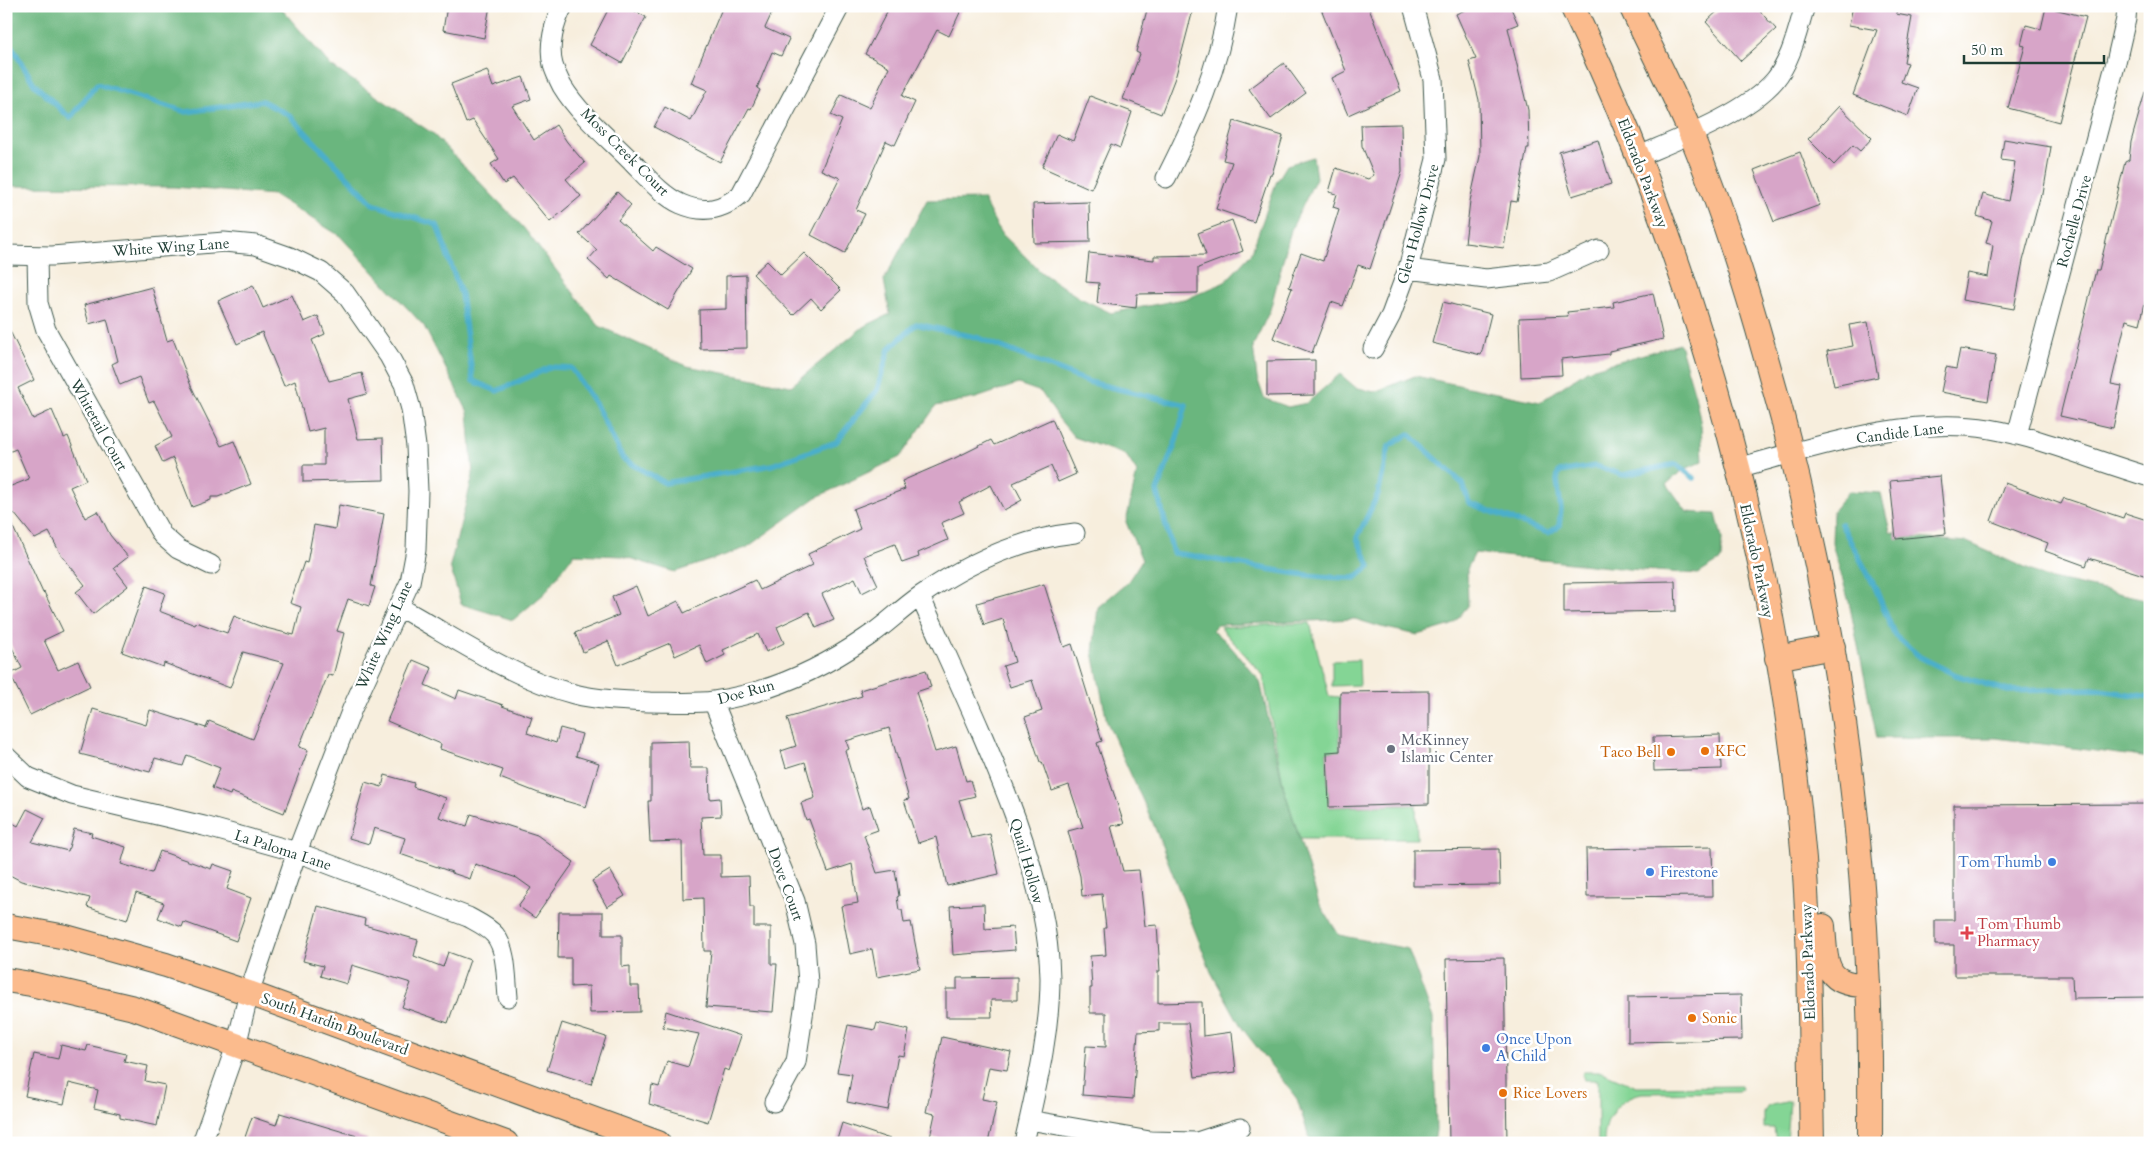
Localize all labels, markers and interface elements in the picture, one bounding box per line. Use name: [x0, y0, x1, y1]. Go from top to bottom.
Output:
scale bar: [1964, 32, 2104, 64]
text: 50 m: [1971, 40, 2003, 60]
street label: Moss Creek Court: [577, 104, 674, 201]
street label: Eldorado Parkway: [1613, 115, 1673, 231]
street label: Glen Hollow Drive: [1392, 161, 1444, 286]
street label: Rochelle Drive: [2052, 172, 2096, 270]
street label: White Wing Lane: [111, 233, 230, 261]
street label: Whitetail Court: [65, 375, 133, 475]
street label: Candide Lane: [1855, 418, 1945, 448]
street label: Eldorado Parkway: [1735, 502, 1779, 620]
street label: White Wing Lane: [351, 577, 417, 694]
street label: Doe Run: [715, 675, 777, 709]
place label: McKinney Islamic Center: [1401, 730, 1494, 767]
place label: KFC: [1715, 741, 1746, 761]
place label: Taco Bell: [1600, 742, 1661, 762]
marker: McKinney Islamic Center: [1385, 743, 1397, 755]
marker: KFC: [1699, 745, 1711, 757]
marker: Taco Bell: [1665, 746, 1677, 758]
street label: Quail Hollow: [1005, 816, 1049, 906]
street label: La Paloma Lane: [232, 825, 334, 875]
street label: Dove Court: [763, 845, 809, 924]
place label: Tom Thumb: [1958, 852, 2042, 872]
marker: Tom Thumb: [2046, 856, 2058, 868]
place label: Firestone: [1660, 862, 1718, 882]
marker: Firestone: [1644, 866, 1656, 878]
street label: Eldorado Parkway: [1796, 903, 1820, 1021]
place label: Tom Thumb Pharmacy: [1977, 914, 2061, 951]
marker: Tom Thumb Pharmacy: [1961, 927, 1973, 939]
street label: South Hardin Boulevard: [259, 988, 411, 1060]
place label: Sonic: [1702, 1008, 1737, 1028]
marker: Sonic: [1686, 1012, 1698, 1024]
place label: Once Upon A Child: [1496, 1029, 1573, 1066]
marker: Once Upon A Child: [1480, 1042, 1492, 1054]
place label: Rice Lovers: [1513, 1083, 1587, 1103]
marker: Rice Lovers: [1497, 1087, 1509, 1099]

